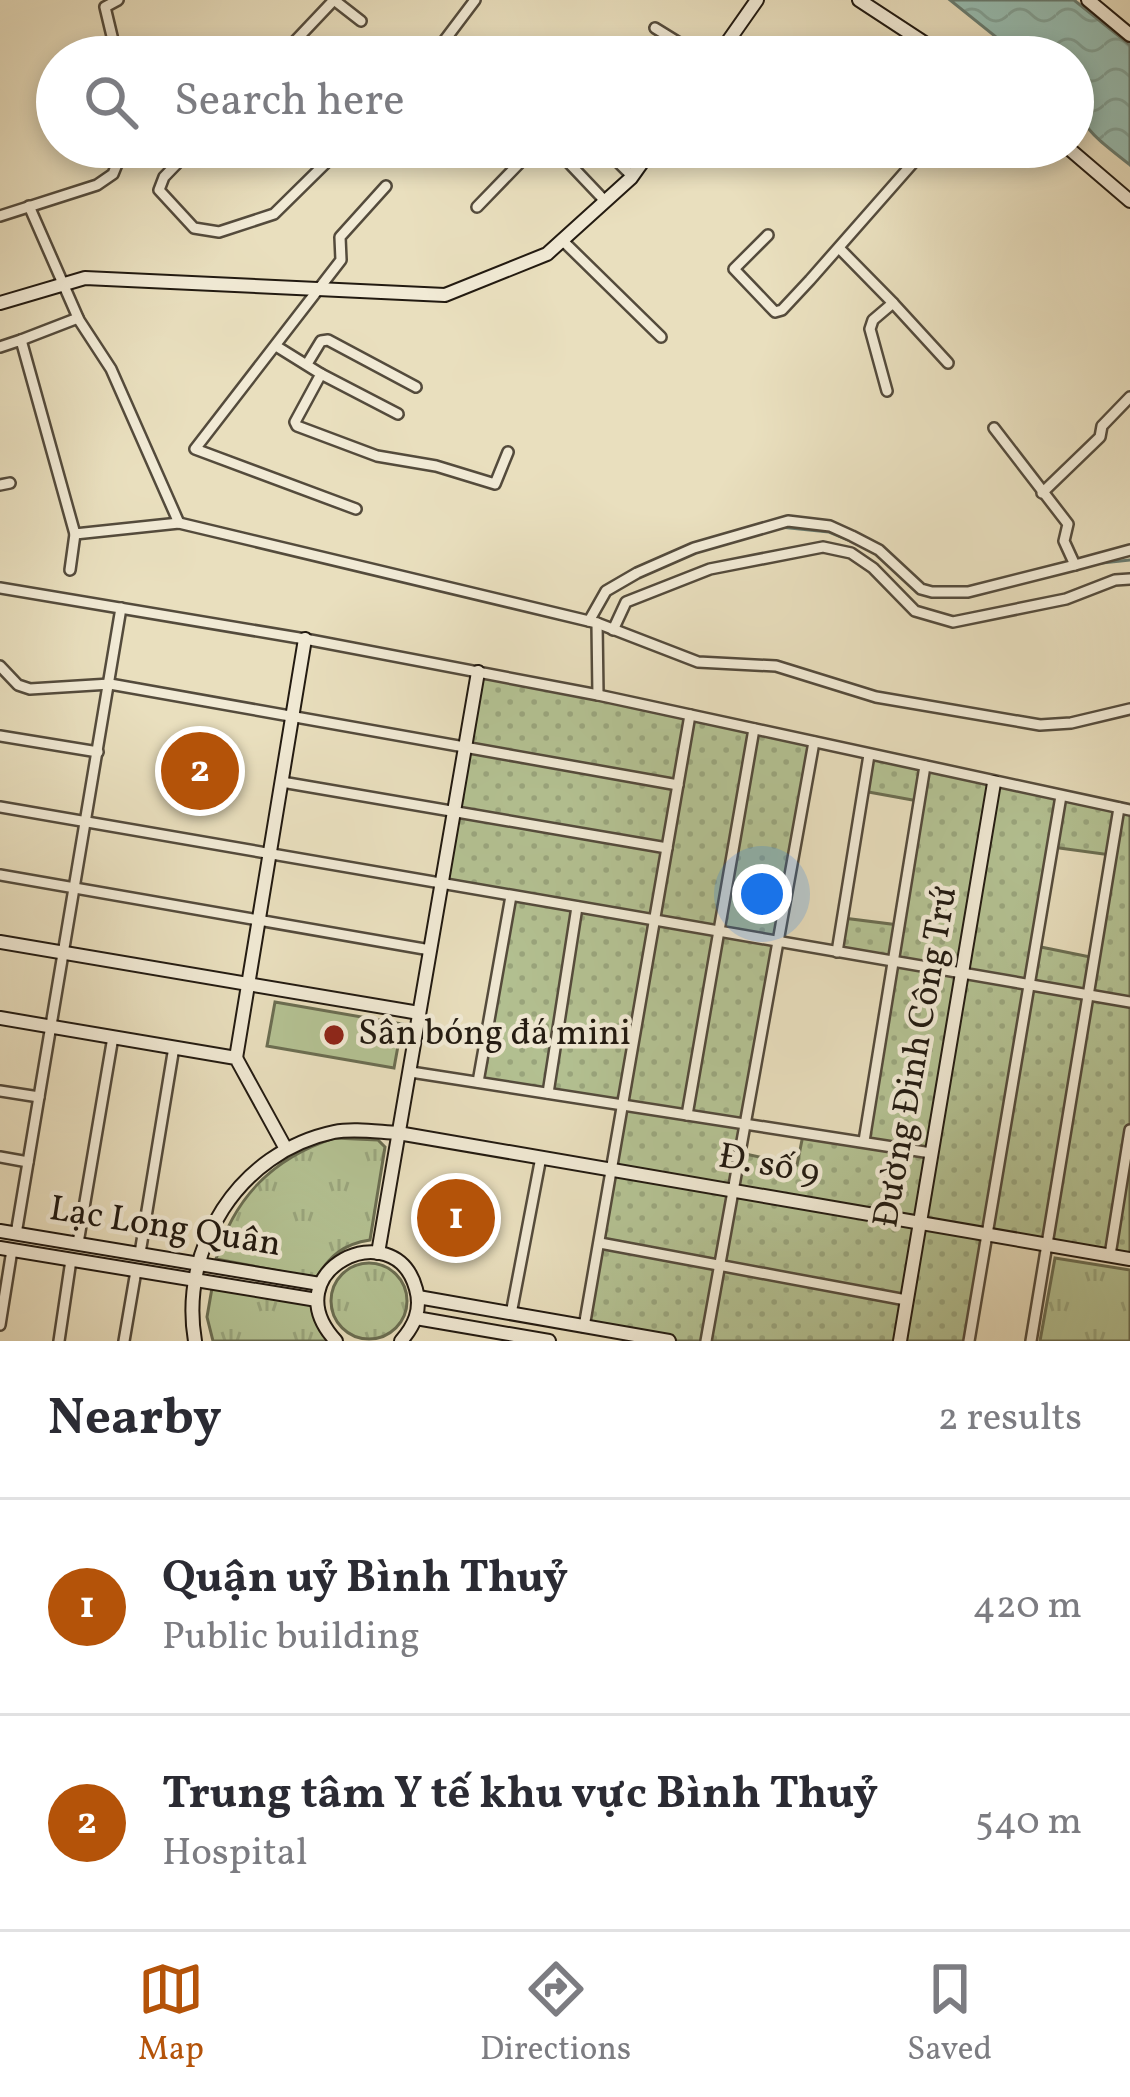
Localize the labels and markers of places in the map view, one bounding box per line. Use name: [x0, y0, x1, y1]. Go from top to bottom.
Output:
pin: 2: [161, 726, 239, 816]
place label: Sân bóng đá mini: [358, 1010, 631, 1060]
marker: Sân bóng đá mini: [321, 1022, 347, 1048]
pin: 1: [417, 1173, 495, 1263]

